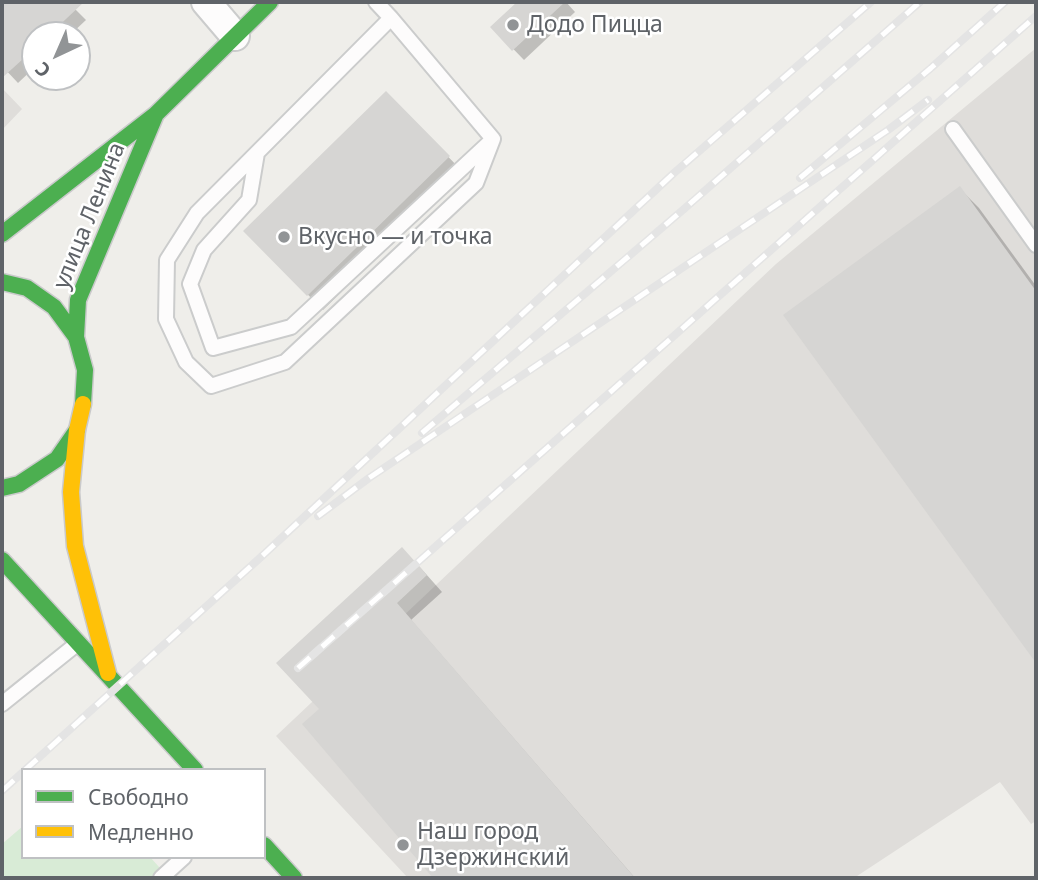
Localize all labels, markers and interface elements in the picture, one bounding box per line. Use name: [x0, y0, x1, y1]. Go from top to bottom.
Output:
place label: Додо Пицца: [527, 11, 663, 39]
marker: Додо Пицца: [505, 17, 521, 33]
north arrow: [21, 21, 91, 91]
text: С: [29, 56, 56, 83]
street label: улица Ленина: [48, 139, 132, 293]
place label: Вкусно — и точка: [298, 223, 493, 251]
marker: Вкусно — и точка: [276, 229, 292, 245]
legend: [21, 768, 266, 859]
text: Свободно: [88, 783, 189, 811]
text: Медленно: [88, 818, 194, 846]
place label: Наш город Дзержинский: [417, 818, 569, 872]
marker: Наш город Дзержинский: [395, 837, 411, 853]

